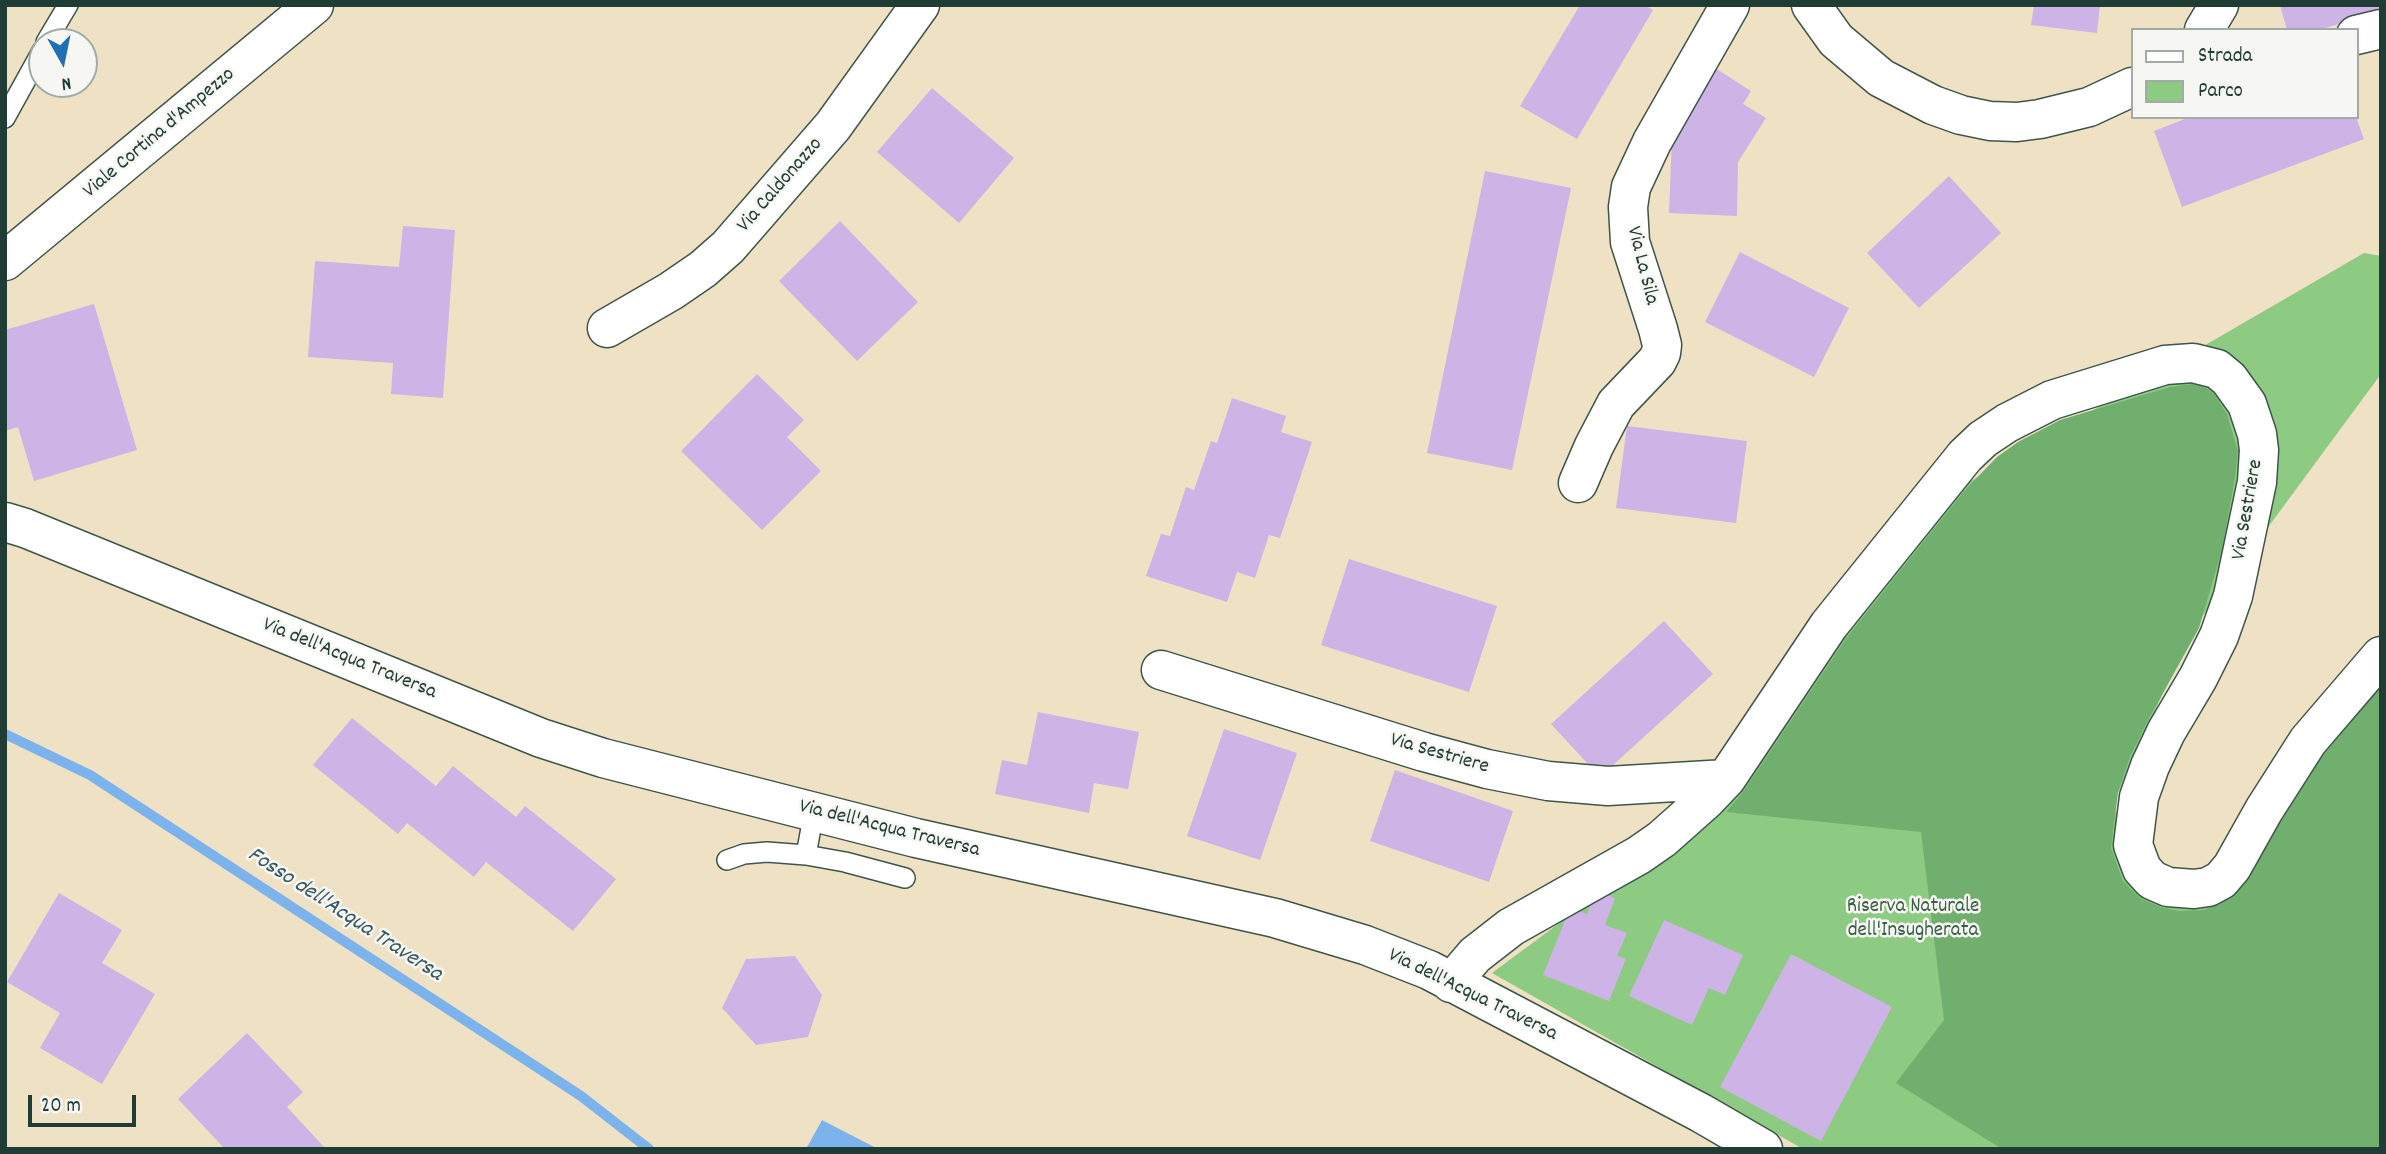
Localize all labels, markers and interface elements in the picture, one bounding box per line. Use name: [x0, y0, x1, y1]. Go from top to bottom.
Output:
north arrow: [28, 28, 98, 98]
legend: [2130, 28, 2358, 119]
text: Strada: [2198, 42, 2252, 72]
street label: Viale Cortina d'Ampezzo: [79, 63, 241, 205]
text: N: [59, 68, 73, 96]
text: Parco: [2198, 77, 2243, 107]
street label: Via Caldonazzo: [733, 133, 829, 239]
street label: Via La Sila: [1619, 224, 1663, 308]
street label: Via Sestriere: [2228, 458, 2270, 562]
street label: Via dell'Acqua Traversa: [258, 614, 440, 706]
street label: Via Sestriere: [1387, 729, 1491, 781]
street label: Via dell'Acqua Traversa: [796, 795, 982, 865]
water label: Fosso dell'Acqua Traversa: [241, 843, 447, 989]
park label: Riserva Naturale dell'Insugherata: [1847, 895, 1979, 945]
street label: Via dell'Acqua Traversa: [1383, 944, 1561, 1048]
scale bar: [32, 1080, 140, 1124]
text: 20 m: [41, 1092, 81, 1122]

